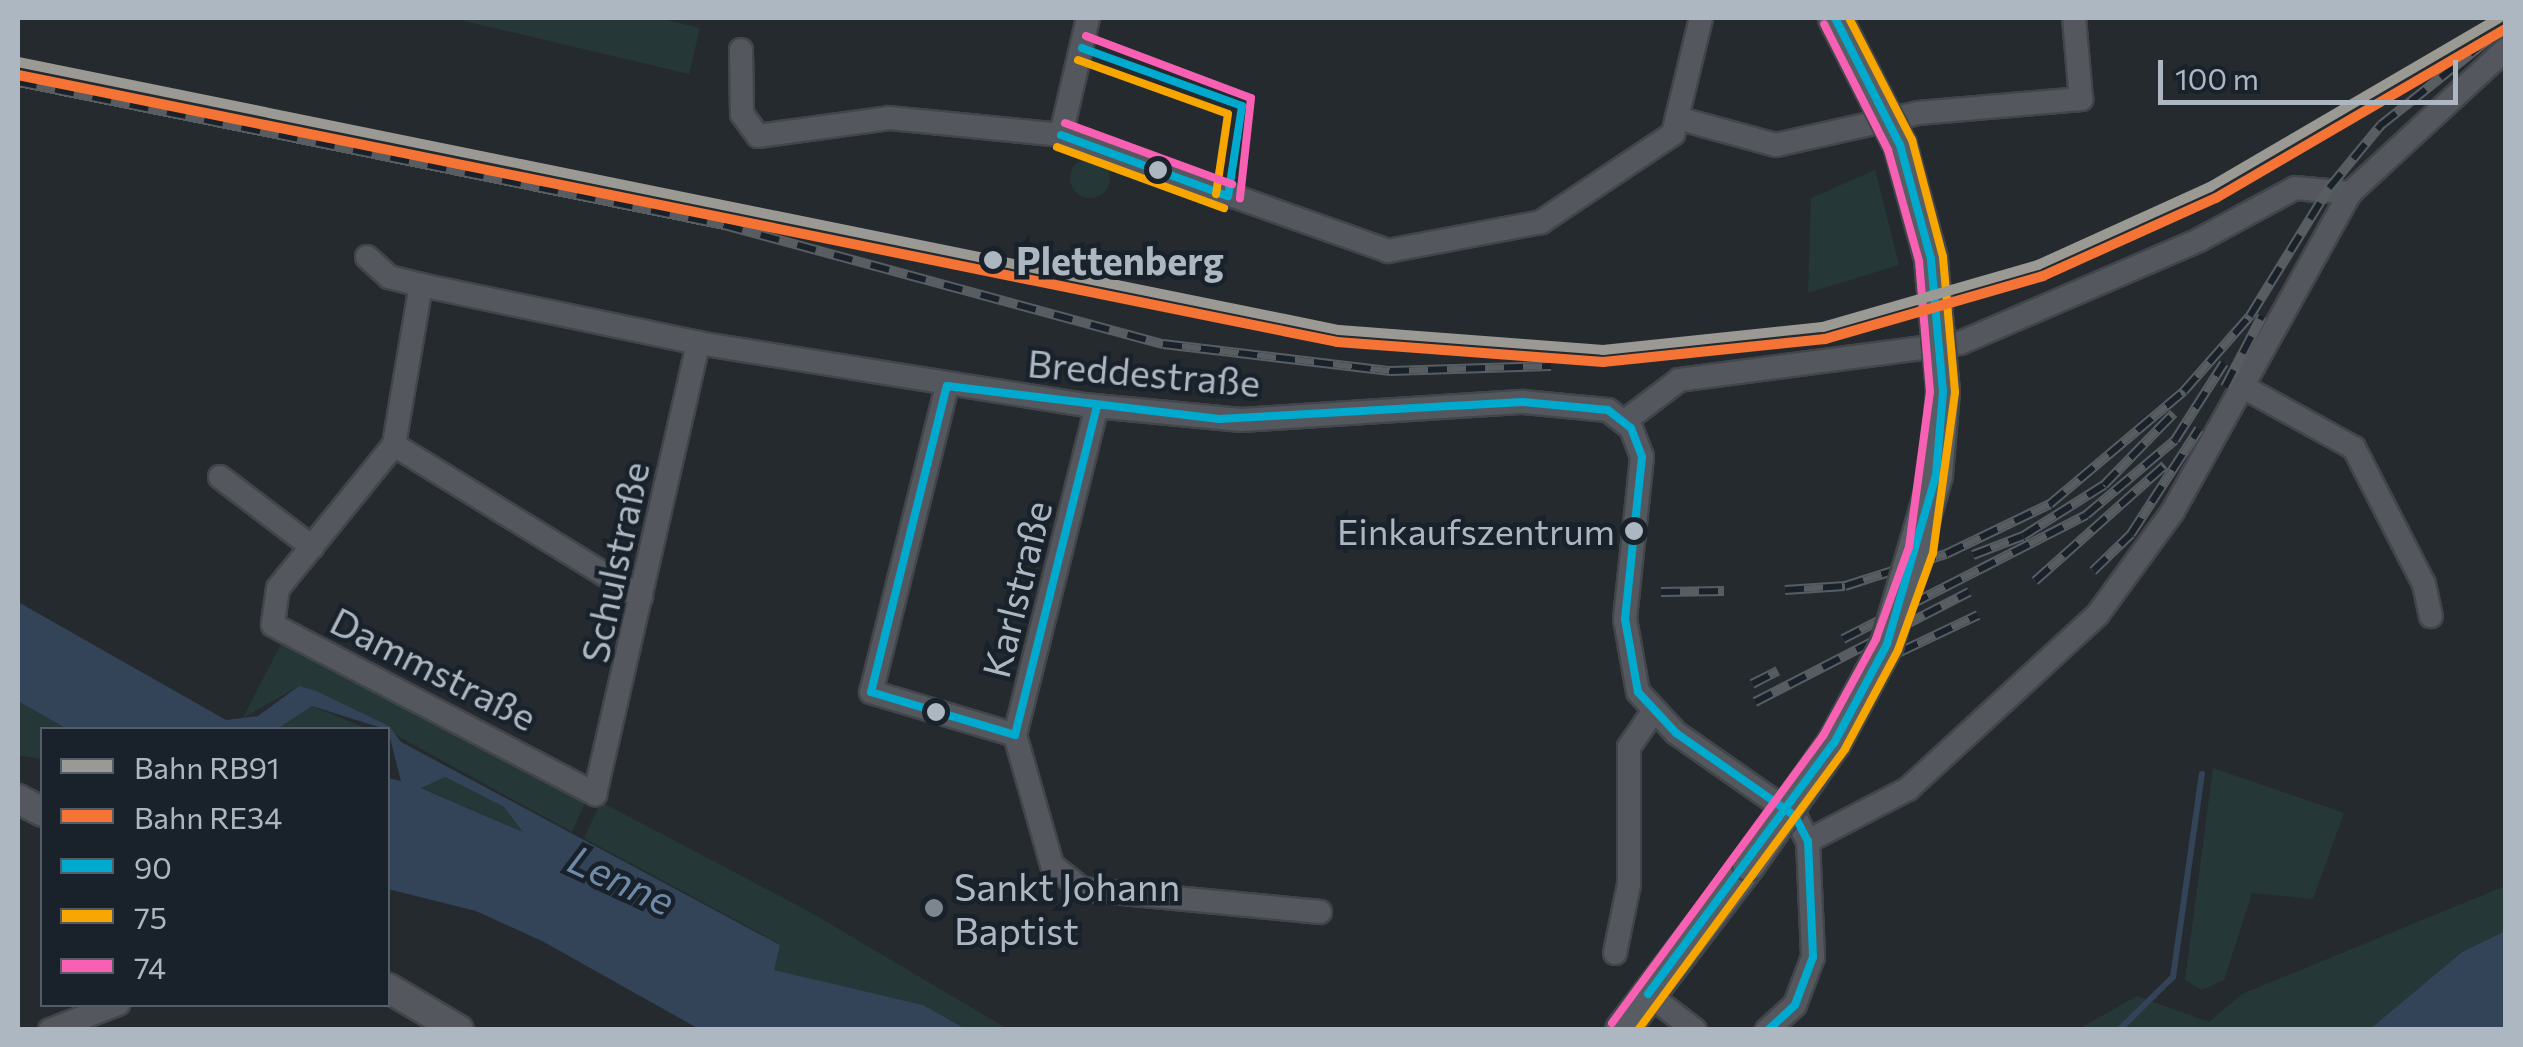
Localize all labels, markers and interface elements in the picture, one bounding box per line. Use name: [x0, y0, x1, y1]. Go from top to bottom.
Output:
scale bar: [2163, 40, 2463, 102]
text: 100 m: [2175, 59, 2259, 96]
unlabelled marker: [1148, 160, 1168, 180]
place label: Plettenberg: [1016, 237, 1224, 283]
marker: Plettenberg: [980, 247, 1006, 273]
street label: Breddestraße: [1026, 339, 1262, 405]
street label: Schulstraße: [570, 457, 658, 667]
street label: Karlstraße: [972, 496, 1060, 682]
place label: Einkaufszentrum: [1337, 509, 1615, 553]
marker: Einkaufszentrum: [1624, 521, 1644, 541]
street label: Dammstraße: [324, 597, 544, 739]
unlabelled marker: [926, 702, 946, 722]
legend: [40, 727, 390, 1007]
text: Bahn RB91: [134, 748, 280, 785]
text: Bahn RE34: [134, 798, 282, 835]
water label: Lenne: [562, 834, 682, 924]
text: 90: [134, 848, 172, 885]
place label: Sankt Johann Baptist: [954, 863, 1180, 952]
marker: Sankt Johann Baptist: [923, 897, 945, 919]
text: 75: [134, 898, 167, 935]
text: 74: [134, 948, 166, 985]

